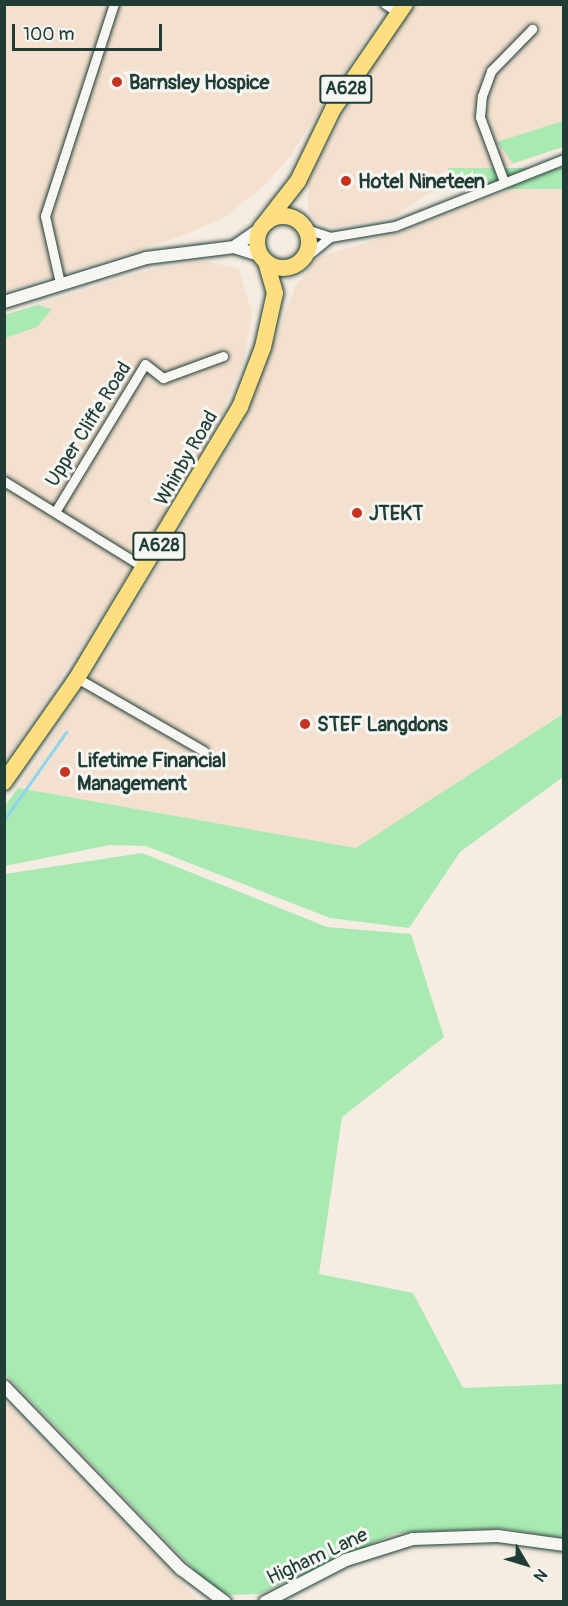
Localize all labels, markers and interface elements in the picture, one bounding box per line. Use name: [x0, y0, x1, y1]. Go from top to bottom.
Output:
scale bar: [15, 12, 165, 50]
text: 100 m: [23, 23, 75, 46]
place label: Barnsley Hospice: [129, 70, 269, 94]
road number: A628: [319, 74, 373, 104]
marker: Barnsley Hospice: [110, 75, 124, 89]
place label: Hotel Nineteen: [358, 169, 485, 193]
marker: Hotel Nineteen: [339, 174, 353, 188]
street label: Upper Cliffe Road: [40, 357, 136, 491]
street label: Whinby Road: [149, 406, 223, 510]
place label: JTEKT: [369, 501, 423, 525]
marker: JTEKT: [350, 506, 364, 520]
road number: A628: [132, 531, 186, 561]
place label: STEF Langdons: [317, 712, 448, 736]
marker: STEF Langdons: [298, 717, 312, 731]
place label: Lifetime Financial Management: [77, 748, 226, 795]
marker: Lifetime Financial Management: [58, 765, 72, 779]
street label: Higham Lane: [263, 1522, 371, 1590]
north arrow: [496, 1534, 556, 1594]
text: N: [529, 1565, 551, 1585]

